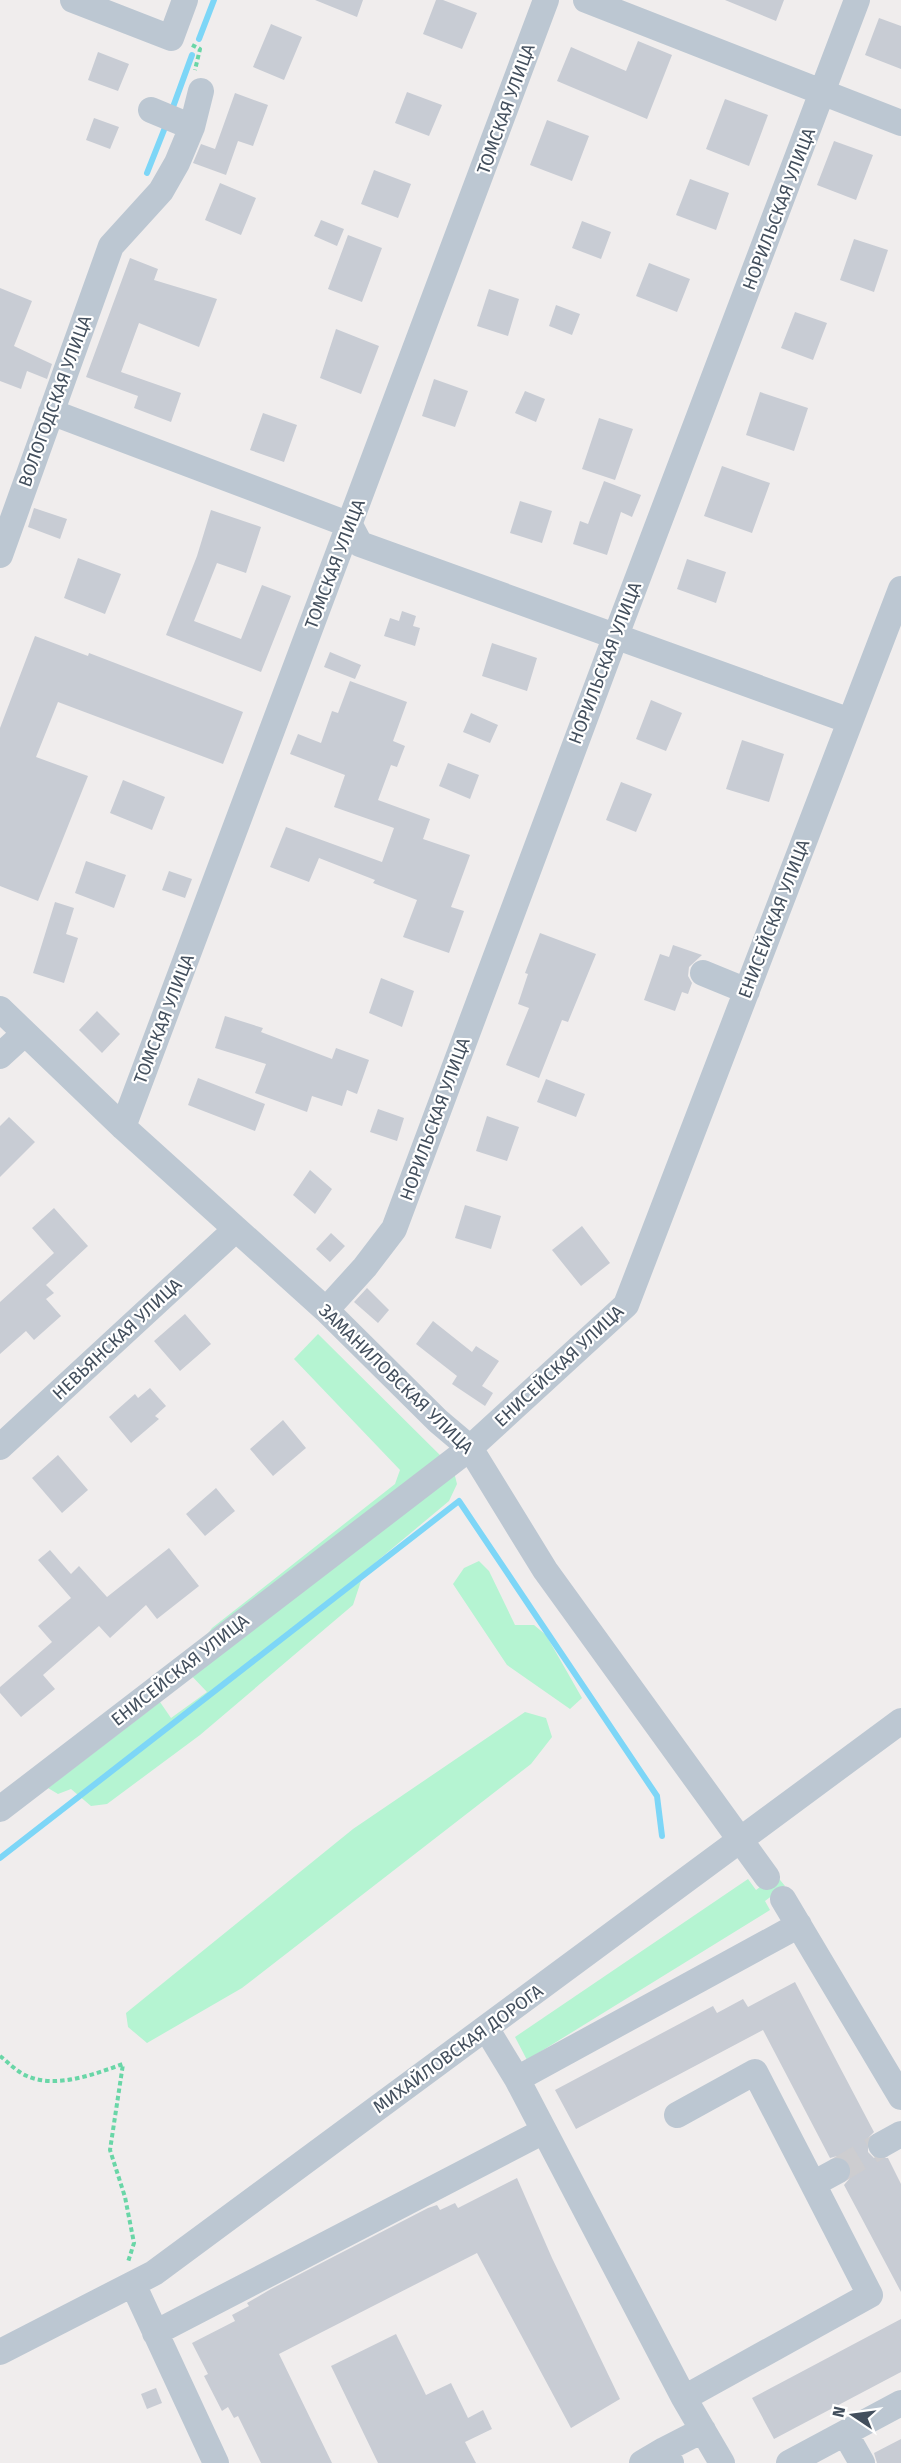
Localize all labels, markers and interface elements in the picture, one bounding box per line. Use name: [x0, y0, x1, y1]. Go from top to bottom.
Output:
street label: ТОМСКАЯ УЛИЦА: [472, 40, 540, 177]
street label: НОРИЛЬСКАЯ УЛИЦА: [738, 124, 820, 293]
street label: ВОЛОГОДСКАЯ УЛИЦА: [14, 312, 97, 490]
street label: ТОМСКАЯ УЛИЦА: [300, 495, 370, 632]
street label: НОРИЛЬСКАЯ УЛИЦА: [564, 578, 646, 747]
street label: ЕНИСЕЙСКАЯ УЛИЦА: [734, 836, 815, 1002]
street label: ТОМСКАЯ УЛИЦА: [129, 950, 199, 1087]
street label: НОРИЛЬСКАЯ УЛИЦА: [395, 1034, 475, 1204]
street label: НЕВЬЯНСКАЯ УЛИЦА: [48, 1273, 187, 1405]
street label: ЗАМАНИЛОВСКАЯ УЛИЦА: [314, 1299, 478, 1459]
street label: ЕНИСЕЙСКАЯ УЛИЦА: [490, 1300, 629, 1432]
street label: ЕНИСЕЙСКАЯ УЛИЦА: [107, 1609, 254, 1731]
street label: МИХАЙЛОВСКАЯ ДОРОГА: [369, 1980, 548, 2118]
north arrow: [823, 2385, 883, 2445]
text: N: [828, 2404, 849, 2419]

